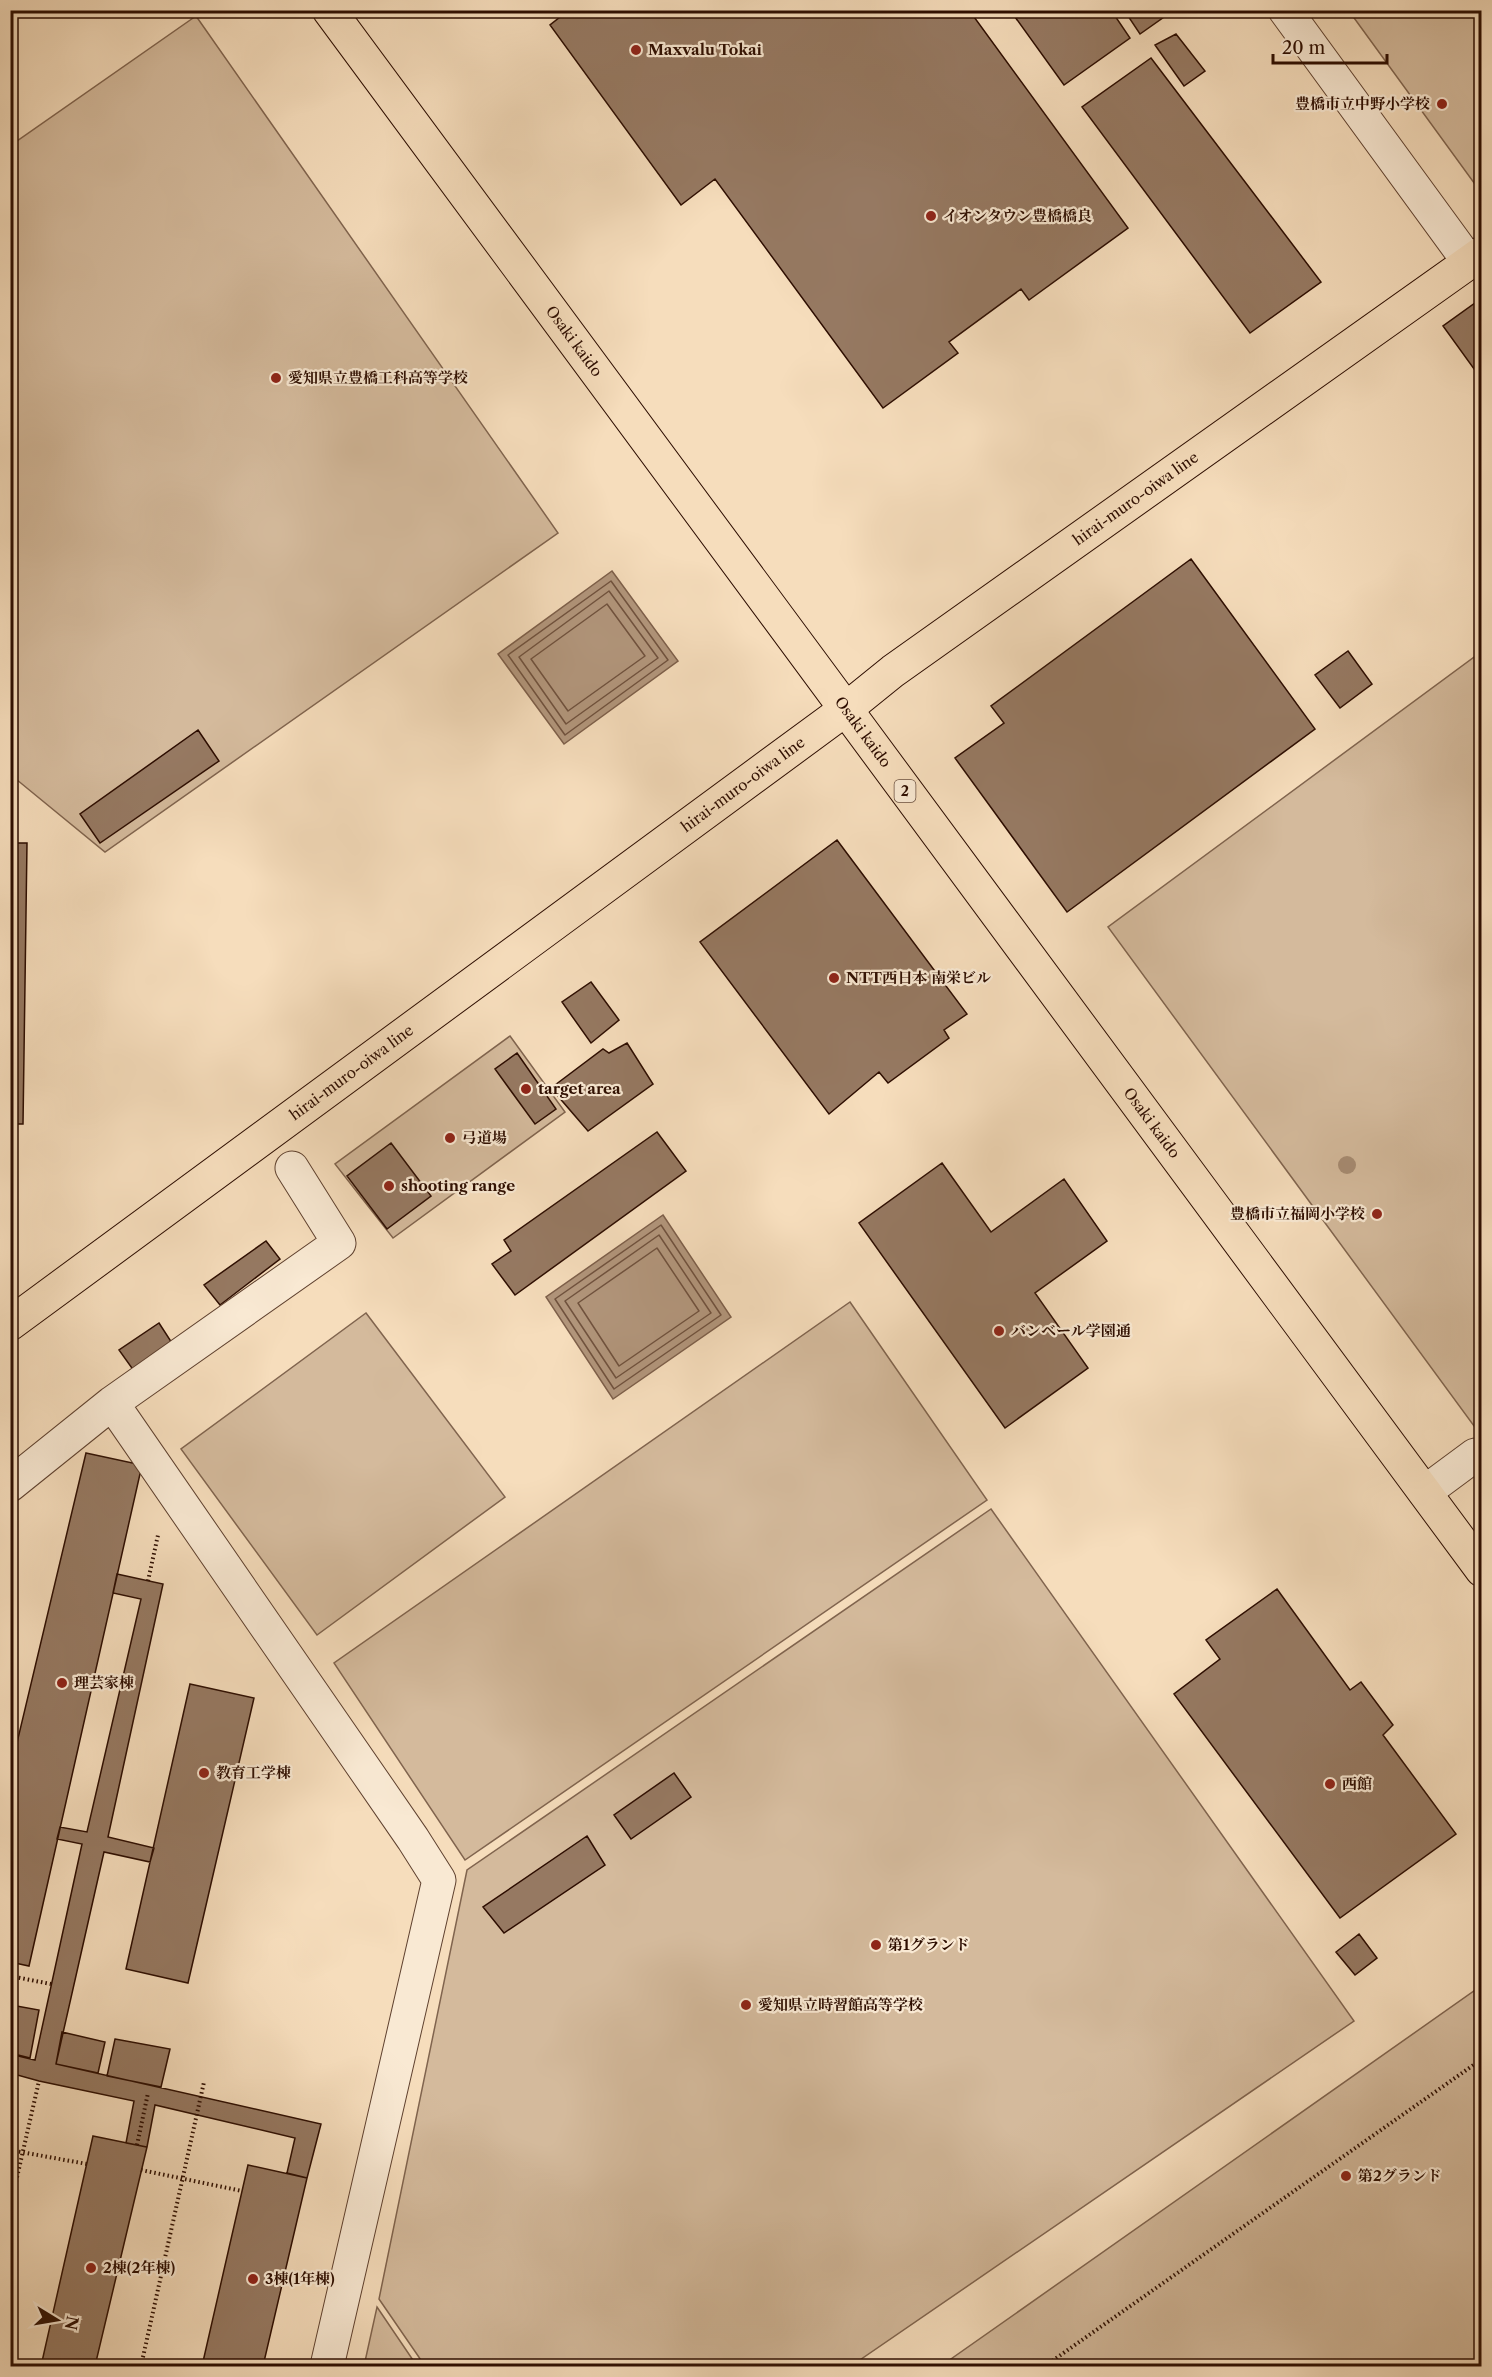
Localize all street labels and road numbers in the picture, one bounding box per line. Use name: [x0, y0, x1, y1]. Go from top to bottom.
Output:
street label: Osaki kaido: [542, 302, 607, 380]
street label: hirai-muro-oiwa line: [1069, 447, 1202, 549]
street label: Osaki kaido: [831, 693, 896, 771]
street label: hirai-muro-oiwa line: [677, 732, 808, 836]
road number: 2: [894, 780, 916, 802]
street label: hirai-muro-oiwa line: [286, 1020, 417, 1124]
street label: Osaki kaido: [1120, 1084, 1184, 1162]

